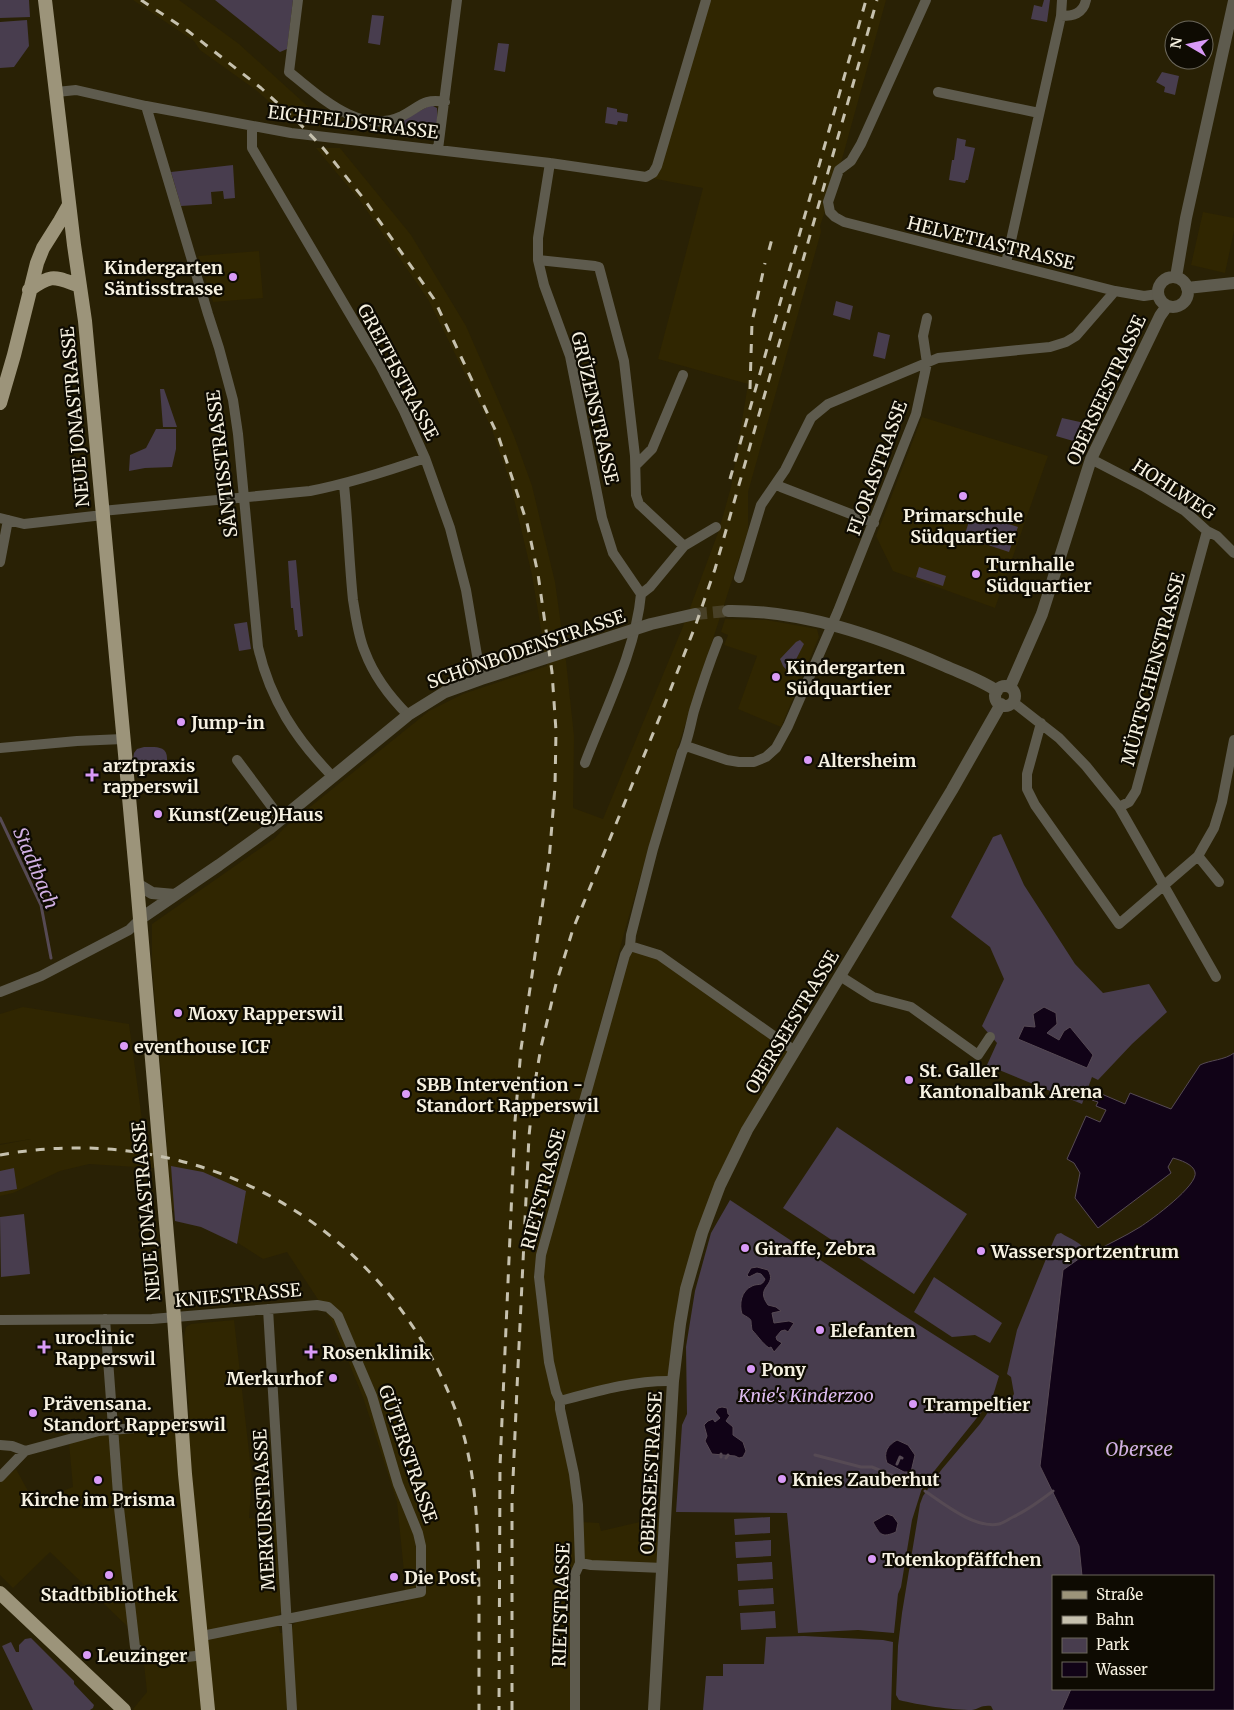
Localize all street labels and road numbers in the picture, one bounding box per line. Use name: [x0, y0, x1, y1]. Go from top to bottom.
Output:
street label: EICHFELDSTRASSE: [266, 100, 440, 144]
street label: HELVETIASTRASSE: [905, 211, 1078, 275]
street label: GREITHSTRASSE: [352, 300, 444, 445]
street label: OBERSEESTRASSE: [1061, 311, 1151, 469]
street label: NEUE JONASTRASSE: [56, 325, 94, 508]
street label: GRÜZENSTRASSE: [566, 329, 624, 487]
street label: SÄNTISSTRASSE: [201, 388, 242, 539]
street label: FLORASTRASSE: [842, 397, 912, 538]
street label: HOHLWEG: [1128, 454, 1220, 524]
street label: MÜRTSCHENSTRASSE: [1116, 569, 1190, 768]
street label: SCHÖNBODENSTRASSE: [424, 604, 629, 694]
street label: OBERSEESTRASSE: [740, 946, 844, 1098]
street label: NEUE JONASTRASSE: [127, 1119, 165, 1302]
street label: RIETSTRASSE: [516, 1126, 570, 1252]
street label: KNIESTRASSE: [174, 1278, 303, 1312]
street label: GÜTERSTRASSE: [374, 1382, 443, 1527]
street label: OBERSEESTRASSE: [635, 1390, 667, 1555]
street label: MERKURSTRASSE: [248, 1428, 280, 1591]
street label: RIETSTRASSE: [547, 1542, 575, 1667]

